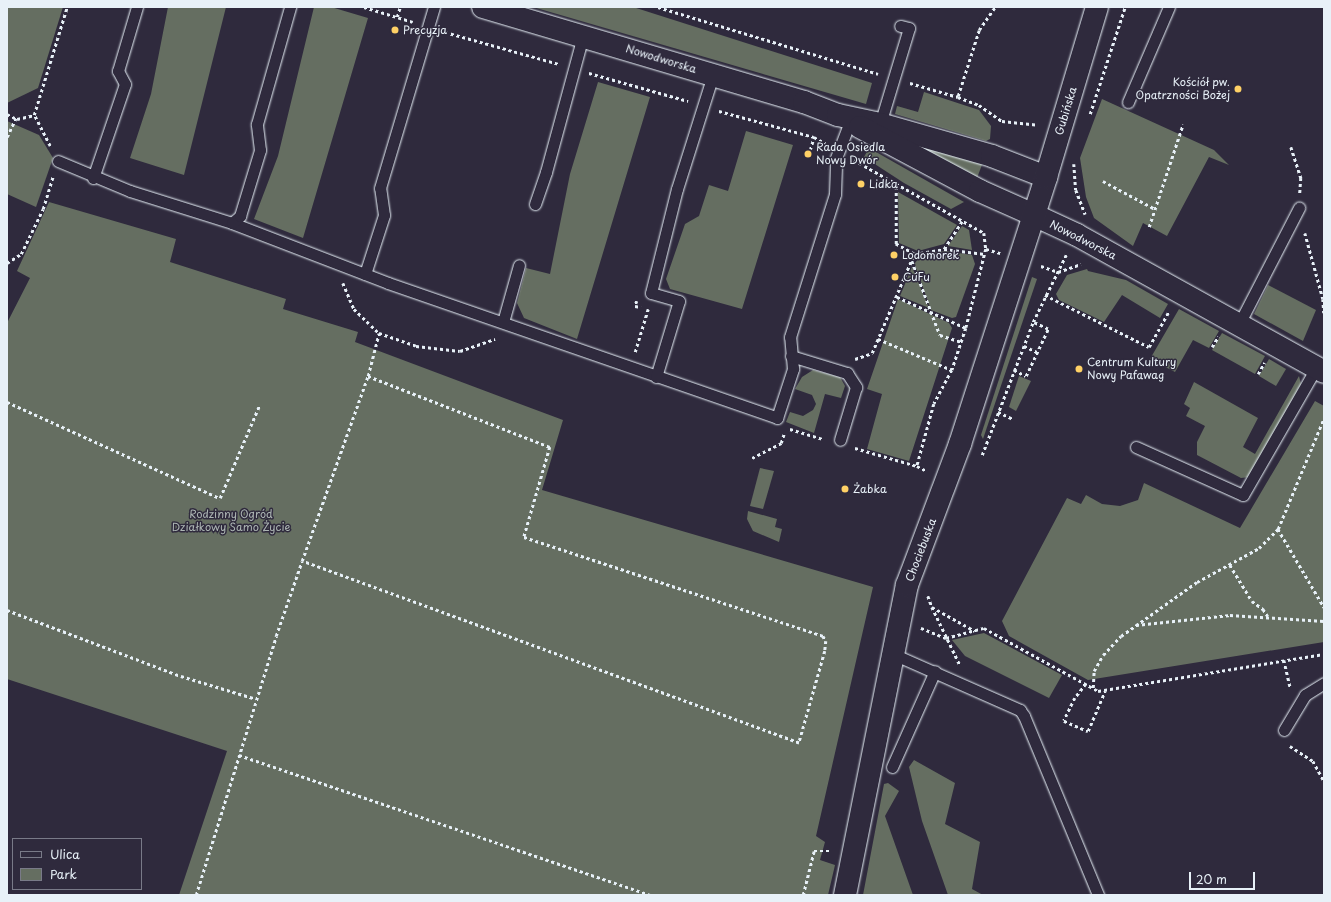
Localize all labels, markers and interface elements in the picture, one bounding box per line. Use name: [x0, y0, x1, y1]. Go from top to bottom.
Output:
place label: Precyzja: [403, 23, 447, 37]
marker: Precyzja: [390, 25, 400, 35]
street label: Nowodworska: [624, 42, 698, 76]
place label: Kościół pw. Opatrzności Bożej: [1135, 76, 1230, 102]
marker: Kościół pw. Opatrzności Bożej: [1233, 84, 1243, 94]
street label: Gubińska: [1052, 85, 1080, 137]
place label: Rada Osiedla Nowy Dwór: [816, 141, 886, 167]
marker: Rada Osiedla Nowy Dwór: [803, 149, 813, 159]
place label: Lidka: [869, 177, 898, 191]
marker: Lidka: [856, 179, 866, 189]
street label: Nowodworska: [1047, 217, 1119, 263]
place label: Lodomorek: [902, 248, 959, 262]
marker: Lodomorek: [889, 250, 899, 260]
place label: CuFu: [903, 270, 930, 284]
marker: CuFu: [890, 272, 900, 282]
place label: Centrum Kultury Nowy Pafawag: [1087, 356, 1176, 382]
marker: Centrum Kultury Nowy Pafawag: [1074, 364, 1084, 374]
place label: Żabka: [853, 482, 887, 496]
marker: Żabka: [840, 484, 850, 494]
park label: Rodzinny Ogród Działkowy Samo Życie: [172, 508, 290, 534]
street label: Chociebuska: [903, 517, 939, 583]
legend: [12, 838, 142, 890]
text: Ulica: [50, 845, 80, 863]
scale bar: [1191, 864, 1257, 890]
text: Park: [50, 865, 77, 883]
text: 20 m: [1196, 870, 1227, 888]

